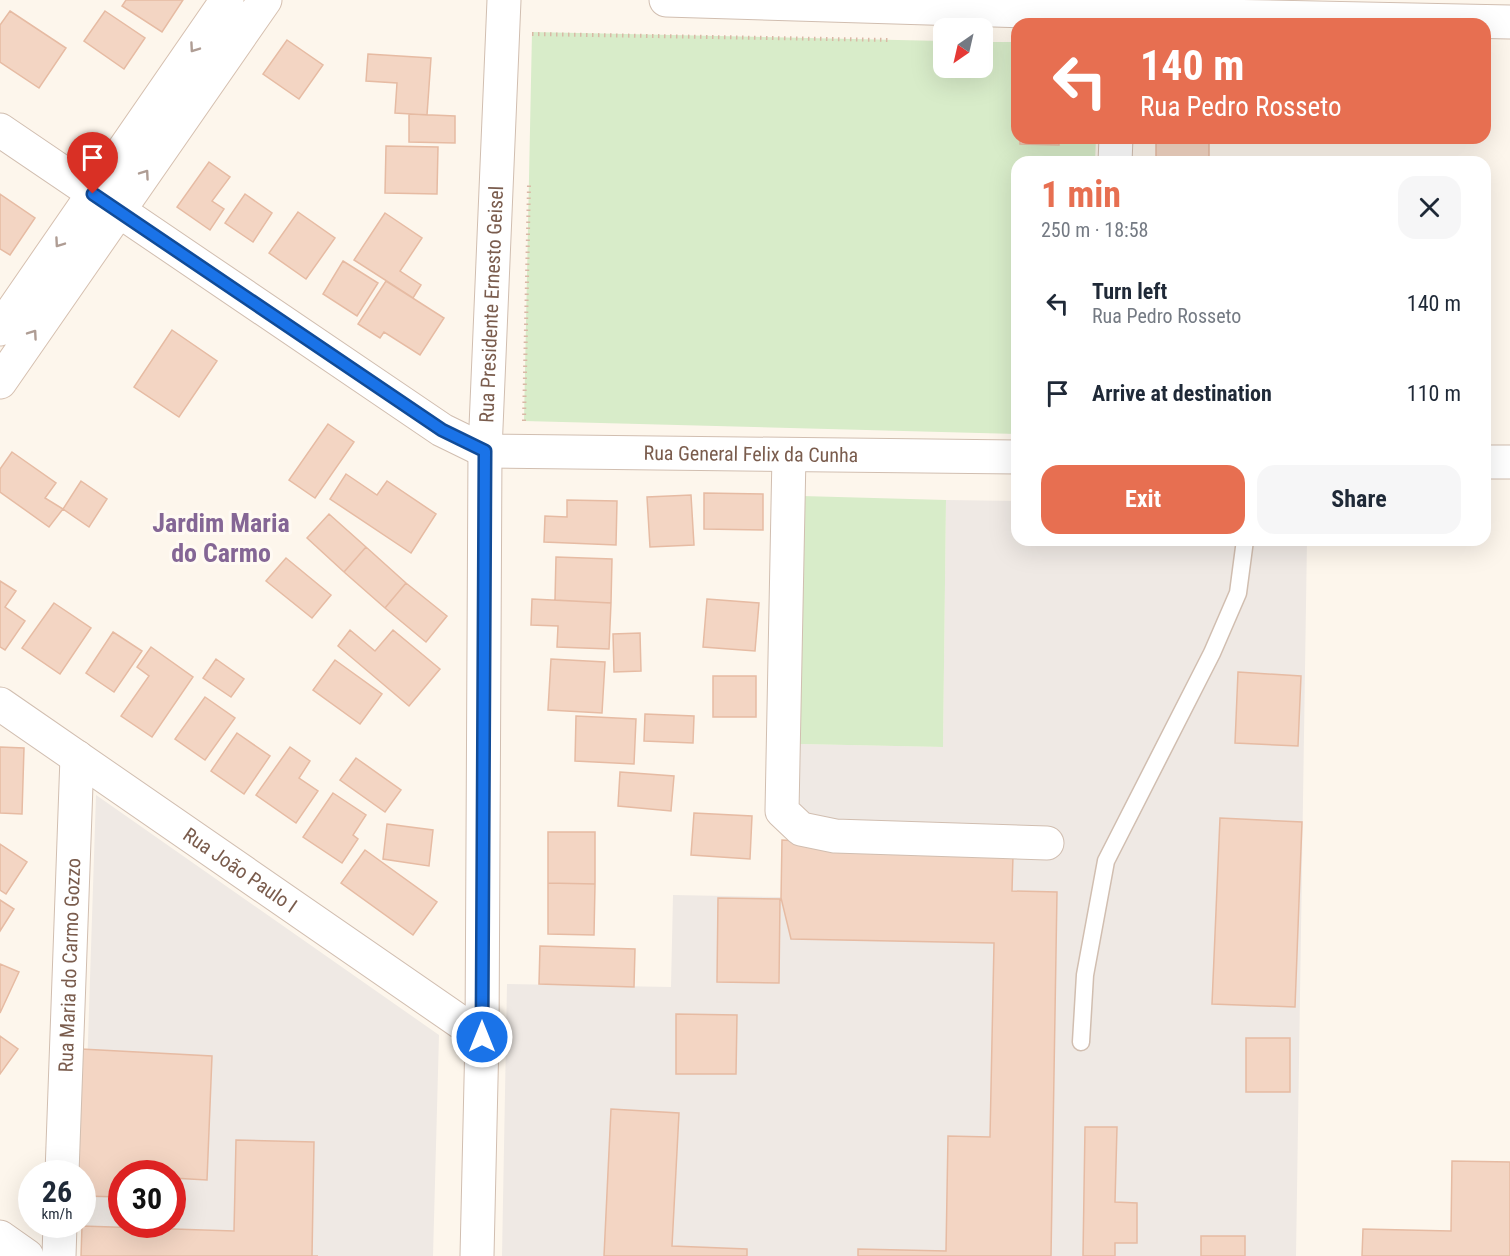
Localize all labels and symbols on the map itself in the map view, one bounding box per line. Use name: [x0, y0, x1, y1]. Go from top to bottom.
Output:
north arrow: [933, 18, 993, 78]
one-way arrow: [190, 41, 201, 52]
pin: [67, 132, 118, 194]
one-way arrow: [138, 169, 149, 180]
street label: Rua Presidente Ernesto Geisel: [474, 185, 508, 423]
one-way arrow: [55, 237, 66, 248]
one-way arrow: [26, 330, 37, 341]
street label: Rua General Felix da Cunha: [643, 441, 858, 467]
district label: Jardim Maria do Carmo: [152, 508, 290, 568]
street label: Rua João Paulo I: [179, 822, 302, 918]
street label: Rua Maria do Carmo Gozzo: [54, 858, 85, 1073]
position arrow: [450, 1005, 514, 1069]
speed limit sign: 30: [108, 1160, 186, 1238]

